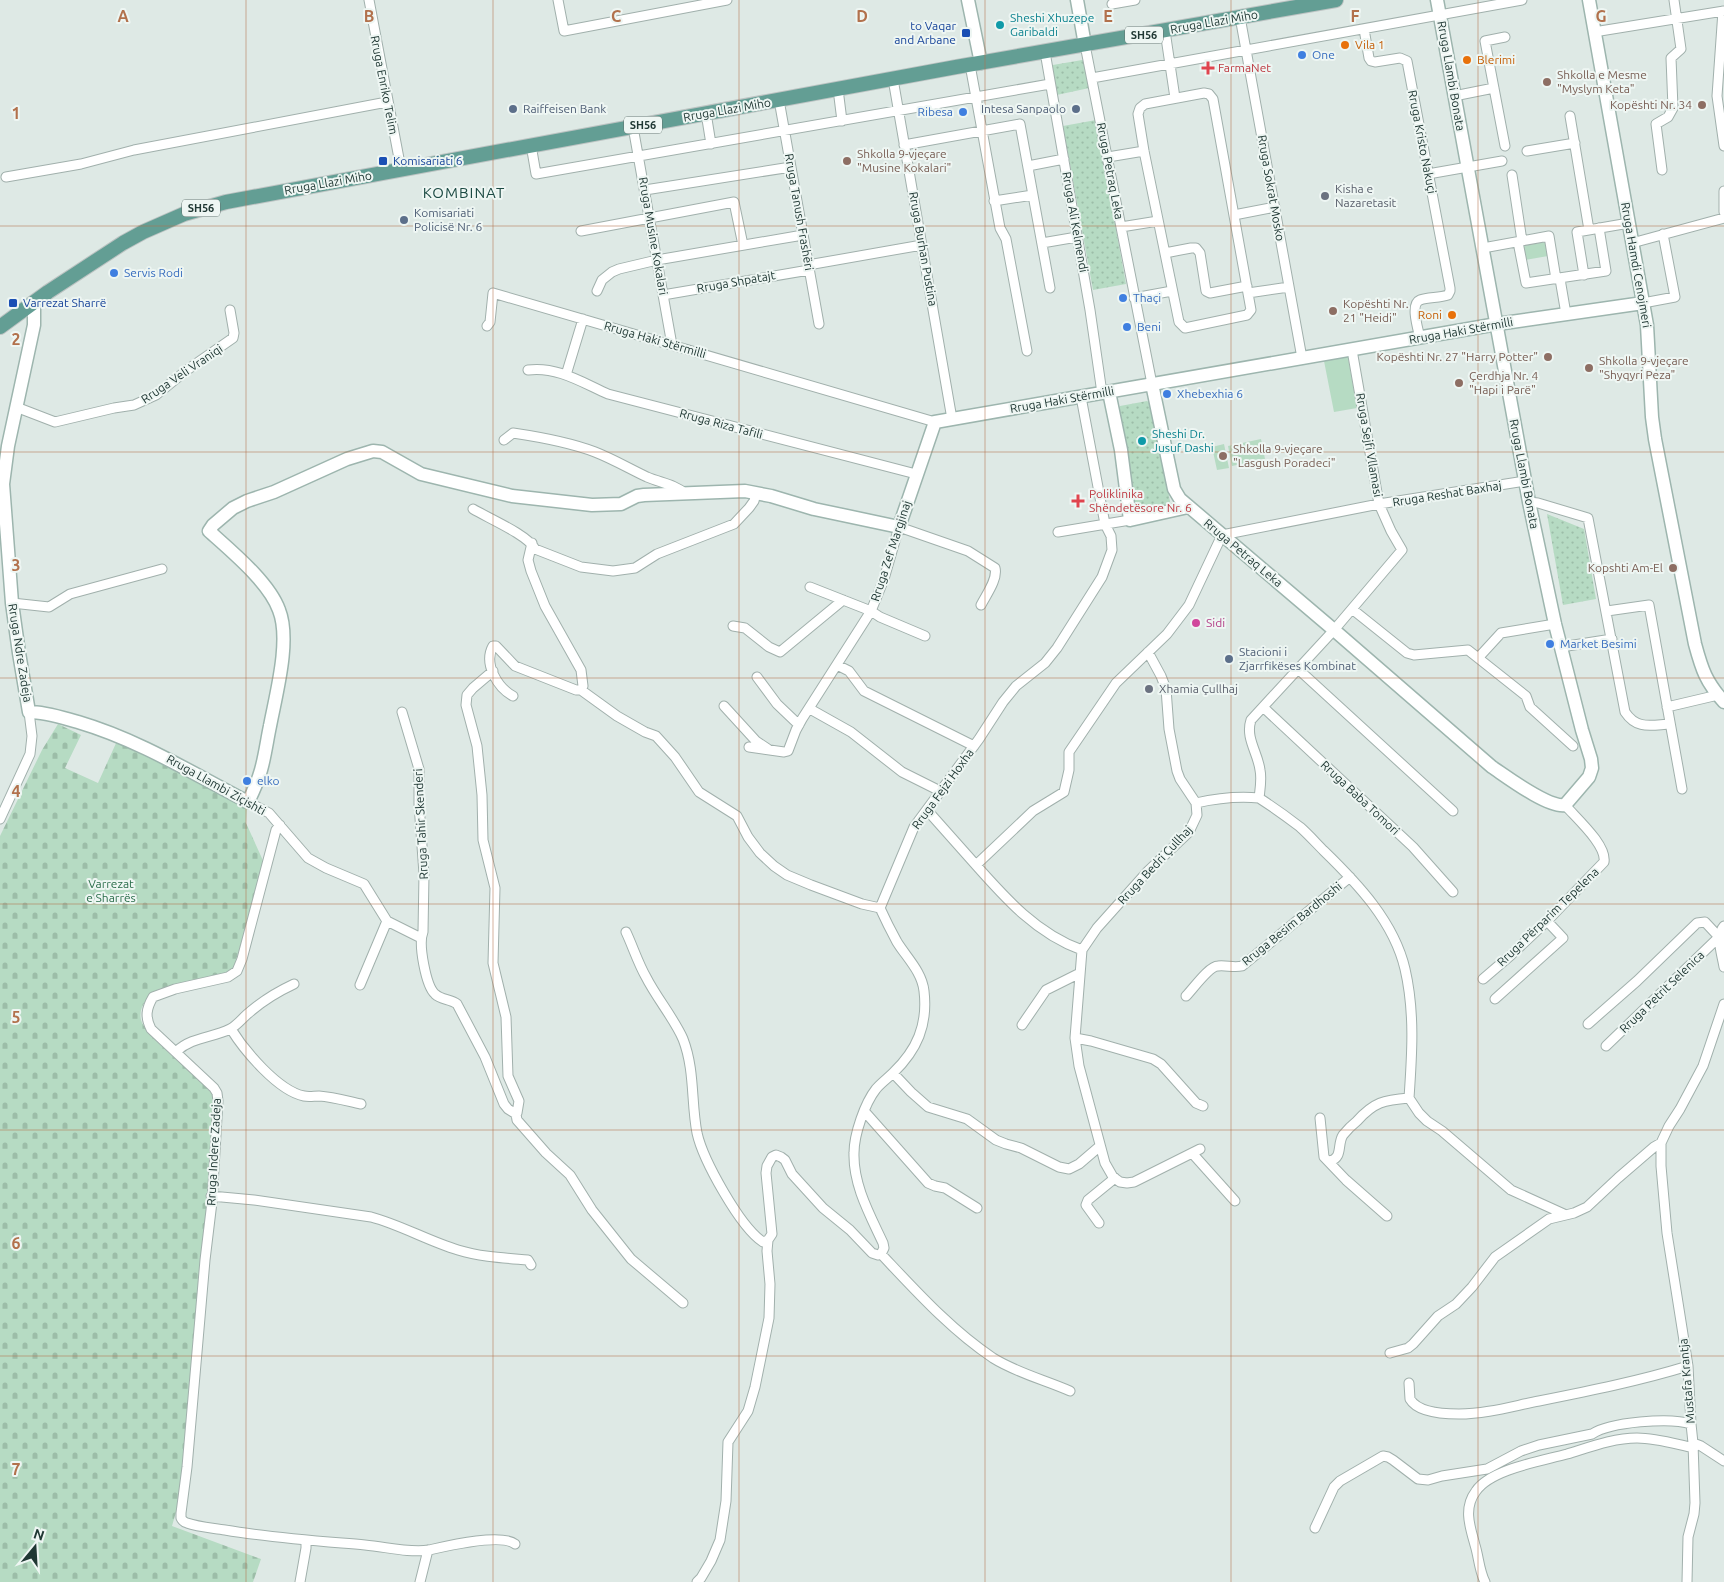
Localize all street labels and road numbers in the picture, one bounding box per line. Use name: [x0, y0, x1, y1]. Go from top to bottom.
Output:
street label: Rruga Llazi Miho: [1169, 7, 1259, 36]
street label: Rruga Llambi Bonata: [1435, 20, 1468, 132]
road number: SH56: [1125, 26, 1163, 44]
street label: Rruga Enriko Telim: [369, 34, 400, 135]
street label: Rruga Kristo Nakuçi: [1406, 89, 1439, 195]
street label: Rruga Llazi Miho: [682, 95, 772, 124]
road number: SH56: [624, 116, 662, 134]
street label: Rruga Petraq Leka: [1095, 121, 1126, 220]
street label: Rruga Sokrat Mosko: [1256, 134, 1287, 242]
street label: Rruga Tanush Frashëri: [783, 152, 816, 271]
street label: Rruga Llazi Miho: [283, 168, 373, 197]
street label: Rruga Ali Kelmendi: [1060, 171, 1091, 273]
street label: Rruga Musine Kokalari: [637, 176, 670, 296]
street label: Rruga Burhan Pustina: [907, 191, 940, 307]
road number: SH56: [182, 200, 220, 217]
street label: Rruga Hamdi Cenojmeri: [1619, 201, 1654, 329]
street label: Rruga Shpatajt: [696, 268, 776, 295]
street label: Rruga Haki Stërmilli: [1408, 315, 1514, 346]
street label: Rruga Haki Stërmilli: [603, 319, 708, 360]
street label: Rruga Veli Vraniqi: [139, 342, 225, 406]
street label: Rruga Haki Stërmilli: [1009, 384, 1115, 415]
street label: Rruga Sejfi Vllamasi: [1354, 392, 1385, 498]
street label: Rruga Riza Tafili: [678, 406, 764, 441]
street label: Rruga Llambi Bonata: [1507, 418, 1542, 530]
street label: Rruga Reshat Baxhaj: [1391, 478, 1502, 509]
street label: Rruga Zef Margjinaj: [868, 499, 913, 603]
street label: Rruga Petraq Leka: [1201, 516, 1285, 589]
street label: Rruga Ndre Zadeja: [6, 603, 35, 703]
street label: Rruga Fejzi Hoxha: [909, 746, 976, 831]
street label: Rruga Llambi Ziçishti: [164, 752, 268, 817]
street label: Rruga Baba Tomori: [1318, 758, 1402, 837]
street label: Rruga Tahir Skenderi: [411, 768, 430, 880]
street label: Rruga Bedri Çullhaj: [1115, 823, 1194, 907]
street label: Rruga Përparim Tepelena: [1494, 865, 1601, 968]
street label: Rruga Besim Bardhoshi: [1239, 879, 1344, 968]
street label: Rruga Petrit Selenica: [1617, 948, 1706, 1035]
street label: Rruga Indere Zadeja: [204, 1098, 223, 1206]
street label: Mustafa Krantja: [1676, 1338, 1697, 1424]

